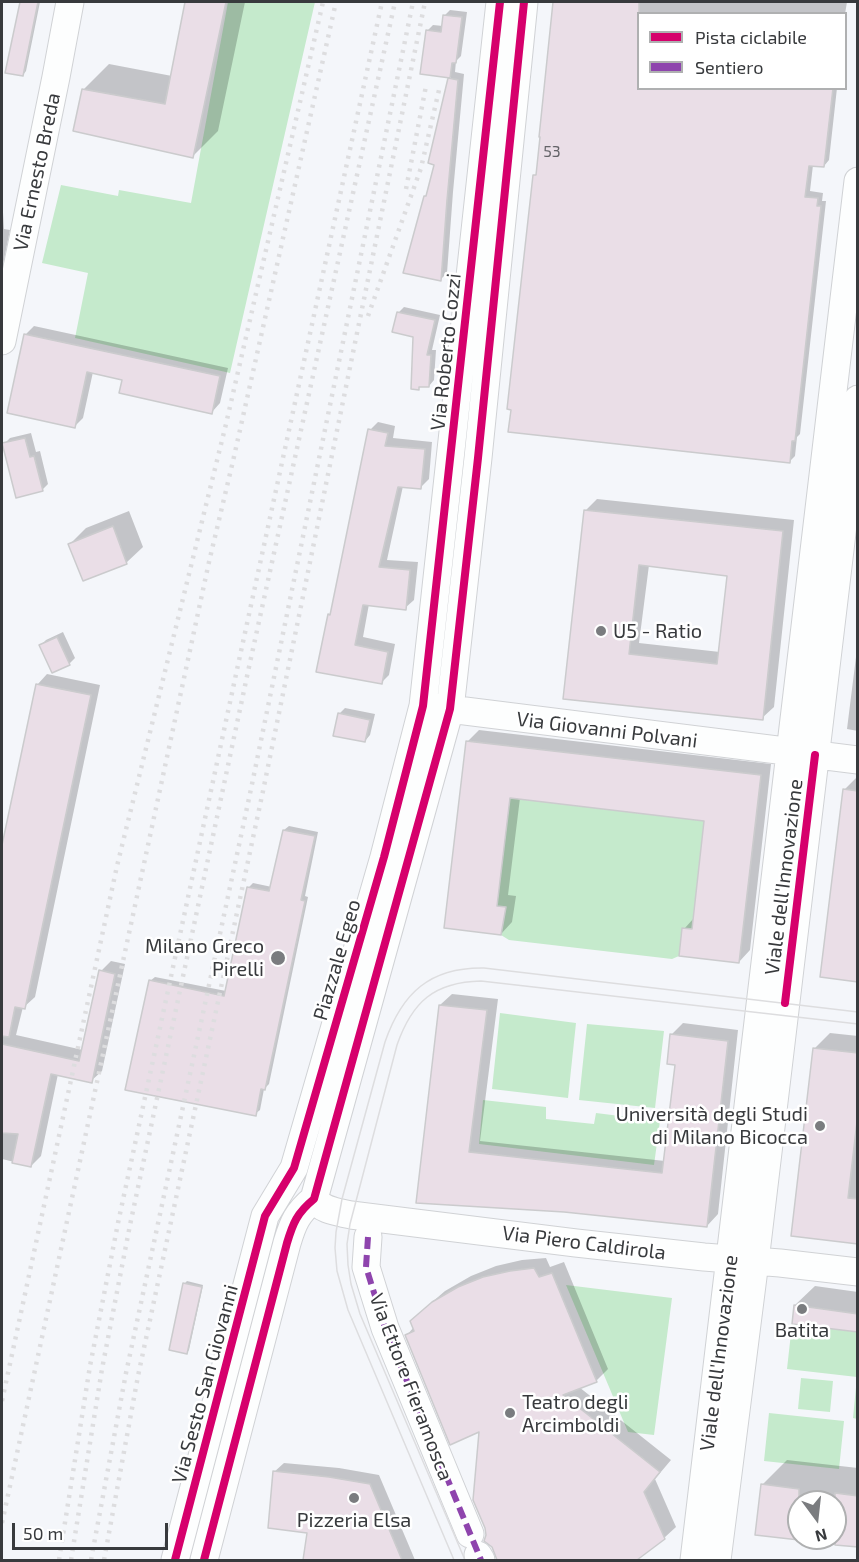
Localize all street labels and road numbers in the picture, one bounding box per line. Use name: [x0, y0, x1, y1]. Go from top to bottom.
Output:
street label: Via Ernesto Breda: [9, 91, 65, 253]
street label: Via Roberto Cozzi: [426, 272, 466, 432]
street label: Via Giovanni Polvani: [515, 707, 699, 753]
street label: Viale dell'Innovazione: [760, 778, 808, 976]
street label: Piazzale Egeo: [308, 897, 366, 1023]
street label: Via Piero Caldirola: [501, 1221, 667, 1265]
street label: Viale dell'Innovazione: [695, 1254, 743, 1452]
street label: Via Sesto San Giovanni: [167, 1282, 243, 1486]
street label: Via Ettore Fieramosca: [364, 1290, 458, 1484]

